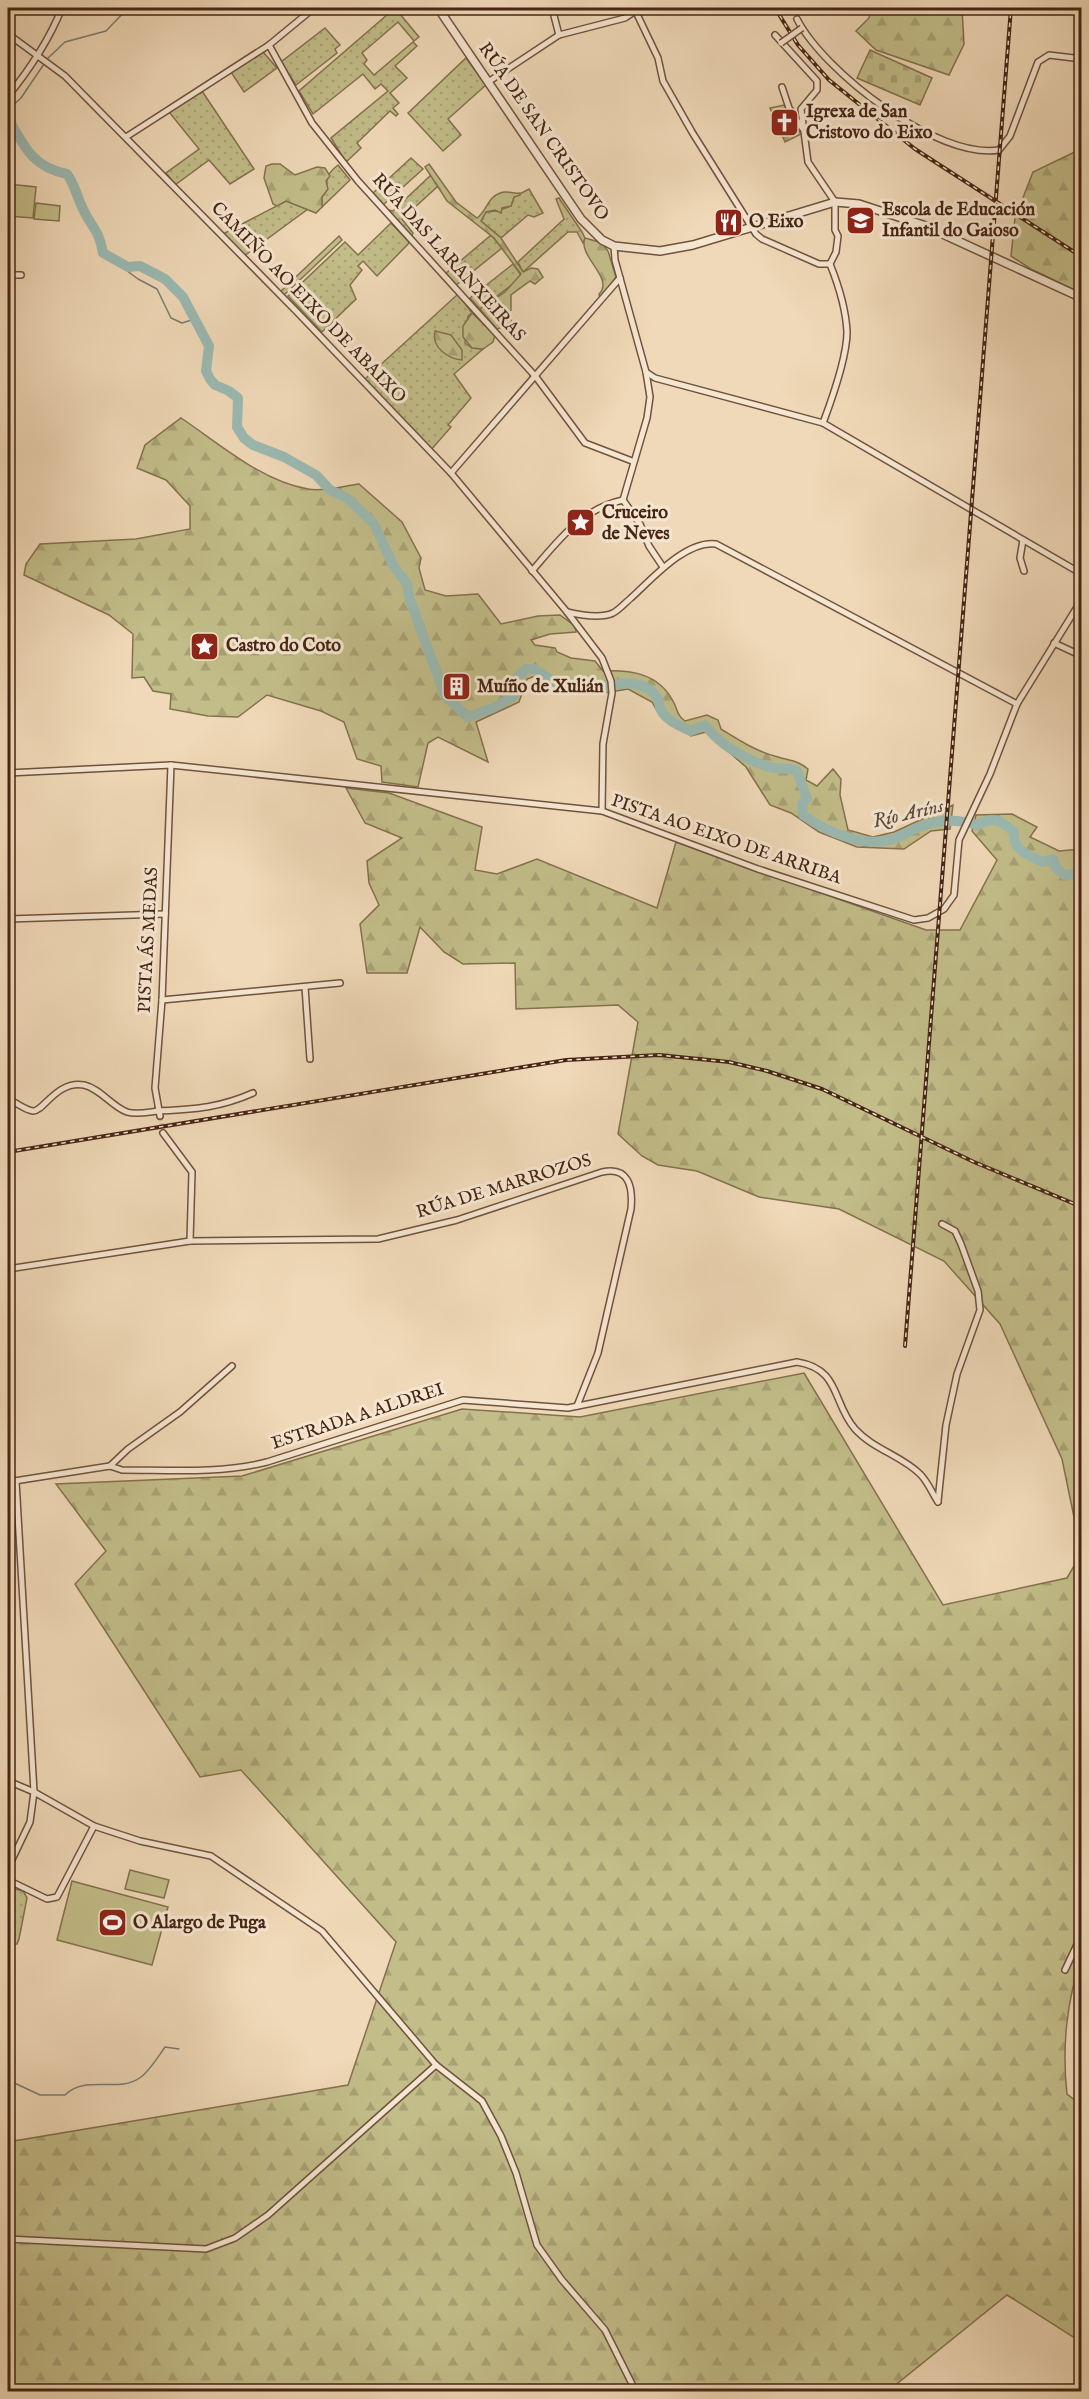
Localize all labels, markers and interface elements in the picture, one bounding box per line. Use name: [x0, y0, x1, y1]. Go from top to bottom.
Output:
street label: RÚA DE SAN CRISTOVO: [473, 38, 614, 226]
place label: Igrexa de San Cristovo do Eixo: [806, 101, 933, 145]
church icon: Igrexa de San Cristovo do Eixo: [769, 106, 801, 138]
street label: RÚA DAS LARANXEIRAS: [366, 168, 531, 347]
street label: CAMIÑO AO EIXO DE ABAIXO: [205, 196, 412, 409]
place label: Escola de Educación Infantil do Gaioso: [882, 199, 1036, 243]
school or university icon: Escola de Educación Infantil do Gaioso: [845, 204, 877, 236]
restaurant icon: O Eixo: [712, 206, 744, 238]
place label: O Eixo: [749, 211, 804, 234]
place label: Cruceiro de Neves: [602, 502, 670, 546]
place icon: Cruceiro de Neves: [565, 507, 597, 539]
place icon: Castro do Coto: [189, 630, 221, 662]
place label: Castro do Coto: [226, 635, 341, 658]
building icon: Muíño de Xulián: [440, 671, 472, 703]
place label: Muíño de Xulián: [477, 676, 604, 699]
street label: PISTA AO EIXO DE ARRIBA: [608, 790, 845, 891]
water label: Río Aríns: [870, 794, 946, 834]
street label: PISTA ÁS MEDAS: [132, 866, 164, 1014]
street label: RÚA DE MARROZOS: [413, 1148, 594, 1225]
street label: ESTRADA A ALDREI: [269, 1378, 447, 1456]
sports icon: O Alargo de Puga: [96, 1907, 128, 1939]
place label: O Alargo de Puga: [133, 1912, 267, 1935]

